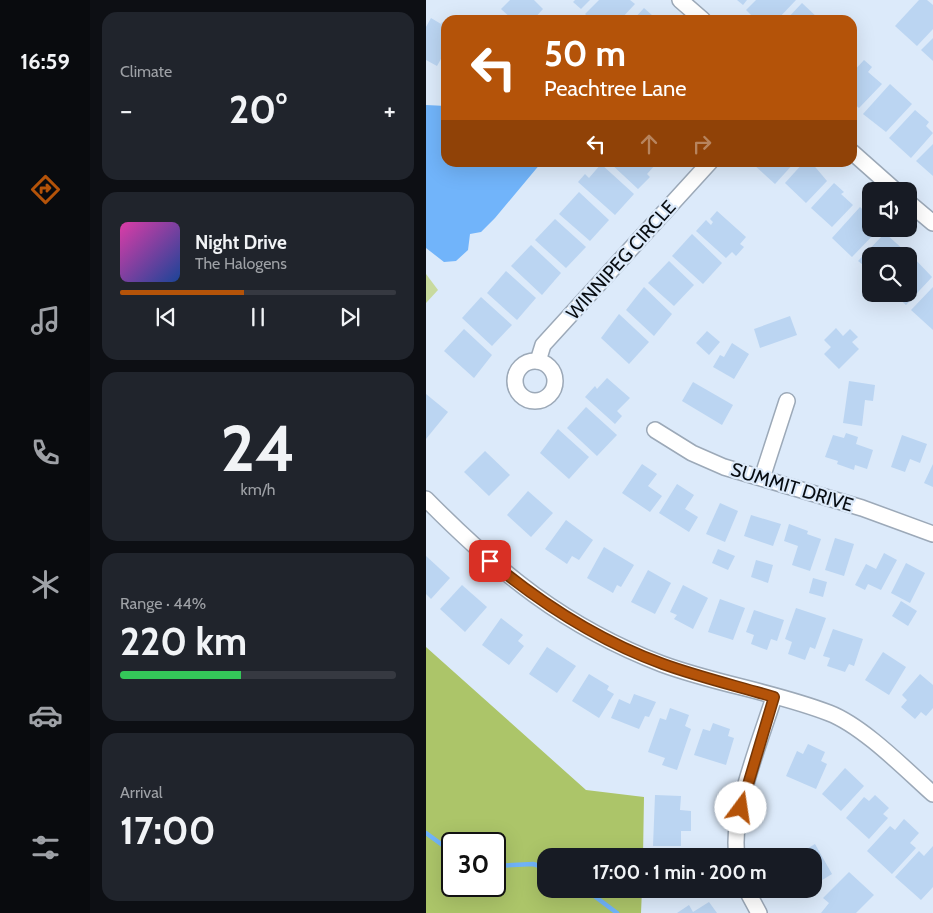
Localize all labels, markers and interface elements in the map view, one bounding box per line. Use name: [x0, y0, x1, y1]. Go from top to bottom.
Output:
text: 50 m: [544, 32, 626, 75]
icon: left: [461, 35, 526, 100]
text: 16:59: [20, 48, 70, 75]
text: Climate: [120, 62, 172, 81]
text: Peachtree Lane: [544, 75, 687, 102]
text: 20°: [229, 86, 287, 133]
text: −: [120, 93, 132, 127]
text: +: [384, 93, 396, 127]
icon: left: [582, 130, 610, 158]
icon: ahead: [635, 130, 663, 158]
icon: right: [688, 130, 716, 158]
icon: directions: [28, 172, 63, 207]
map controls: [862, 182, 917, 302]
button: sound: [862, 182, 917, 237]
street label: WINNIPEG CIRCLE: [561, 196, 681, 324]
text: Night Drive: [195, 231, 287, 254]
button: search: [862, 247, 917, 302]
text: The Halogens: [195, 254, 287, 273]
icon: music: [28, 303, 63, 338]
icon: previous: [152, 303, 180, 331]
icon: pause: [244, 303, 272, 331]
icon: next: [336, 303, 364, 331]
text: 24: [221, 408, 295, 487]
icon: phone: [28, 435, 63, 470]
street label: SUMMIT DRIVE: [728, 457, 856, 517]
text: km/h: [240, 480, 276, 499]
pin: [469, 540, 511, 582]
icon: arrive: [476, 547, 504, 575]
icon: climate: [28, 567, 63, 602]
text: Range · 44%: [120, 594, 206, 613]
text: 220 km: [120, 618, 247, 665]
icon: car: [28, 698, 63, 733]
position arrow: [714, 781, 766, 833]
text: Arrival: [120, 783, 163, 802]
text: 17:00: [120, 807, 216, 854]
icon: filters: [28, 830, 63, 865]
speed limit sign: 30: [441, 832, 506, 897]
text: 17:00 · 1 min · 200 m: [592, 861, 767, 884]

